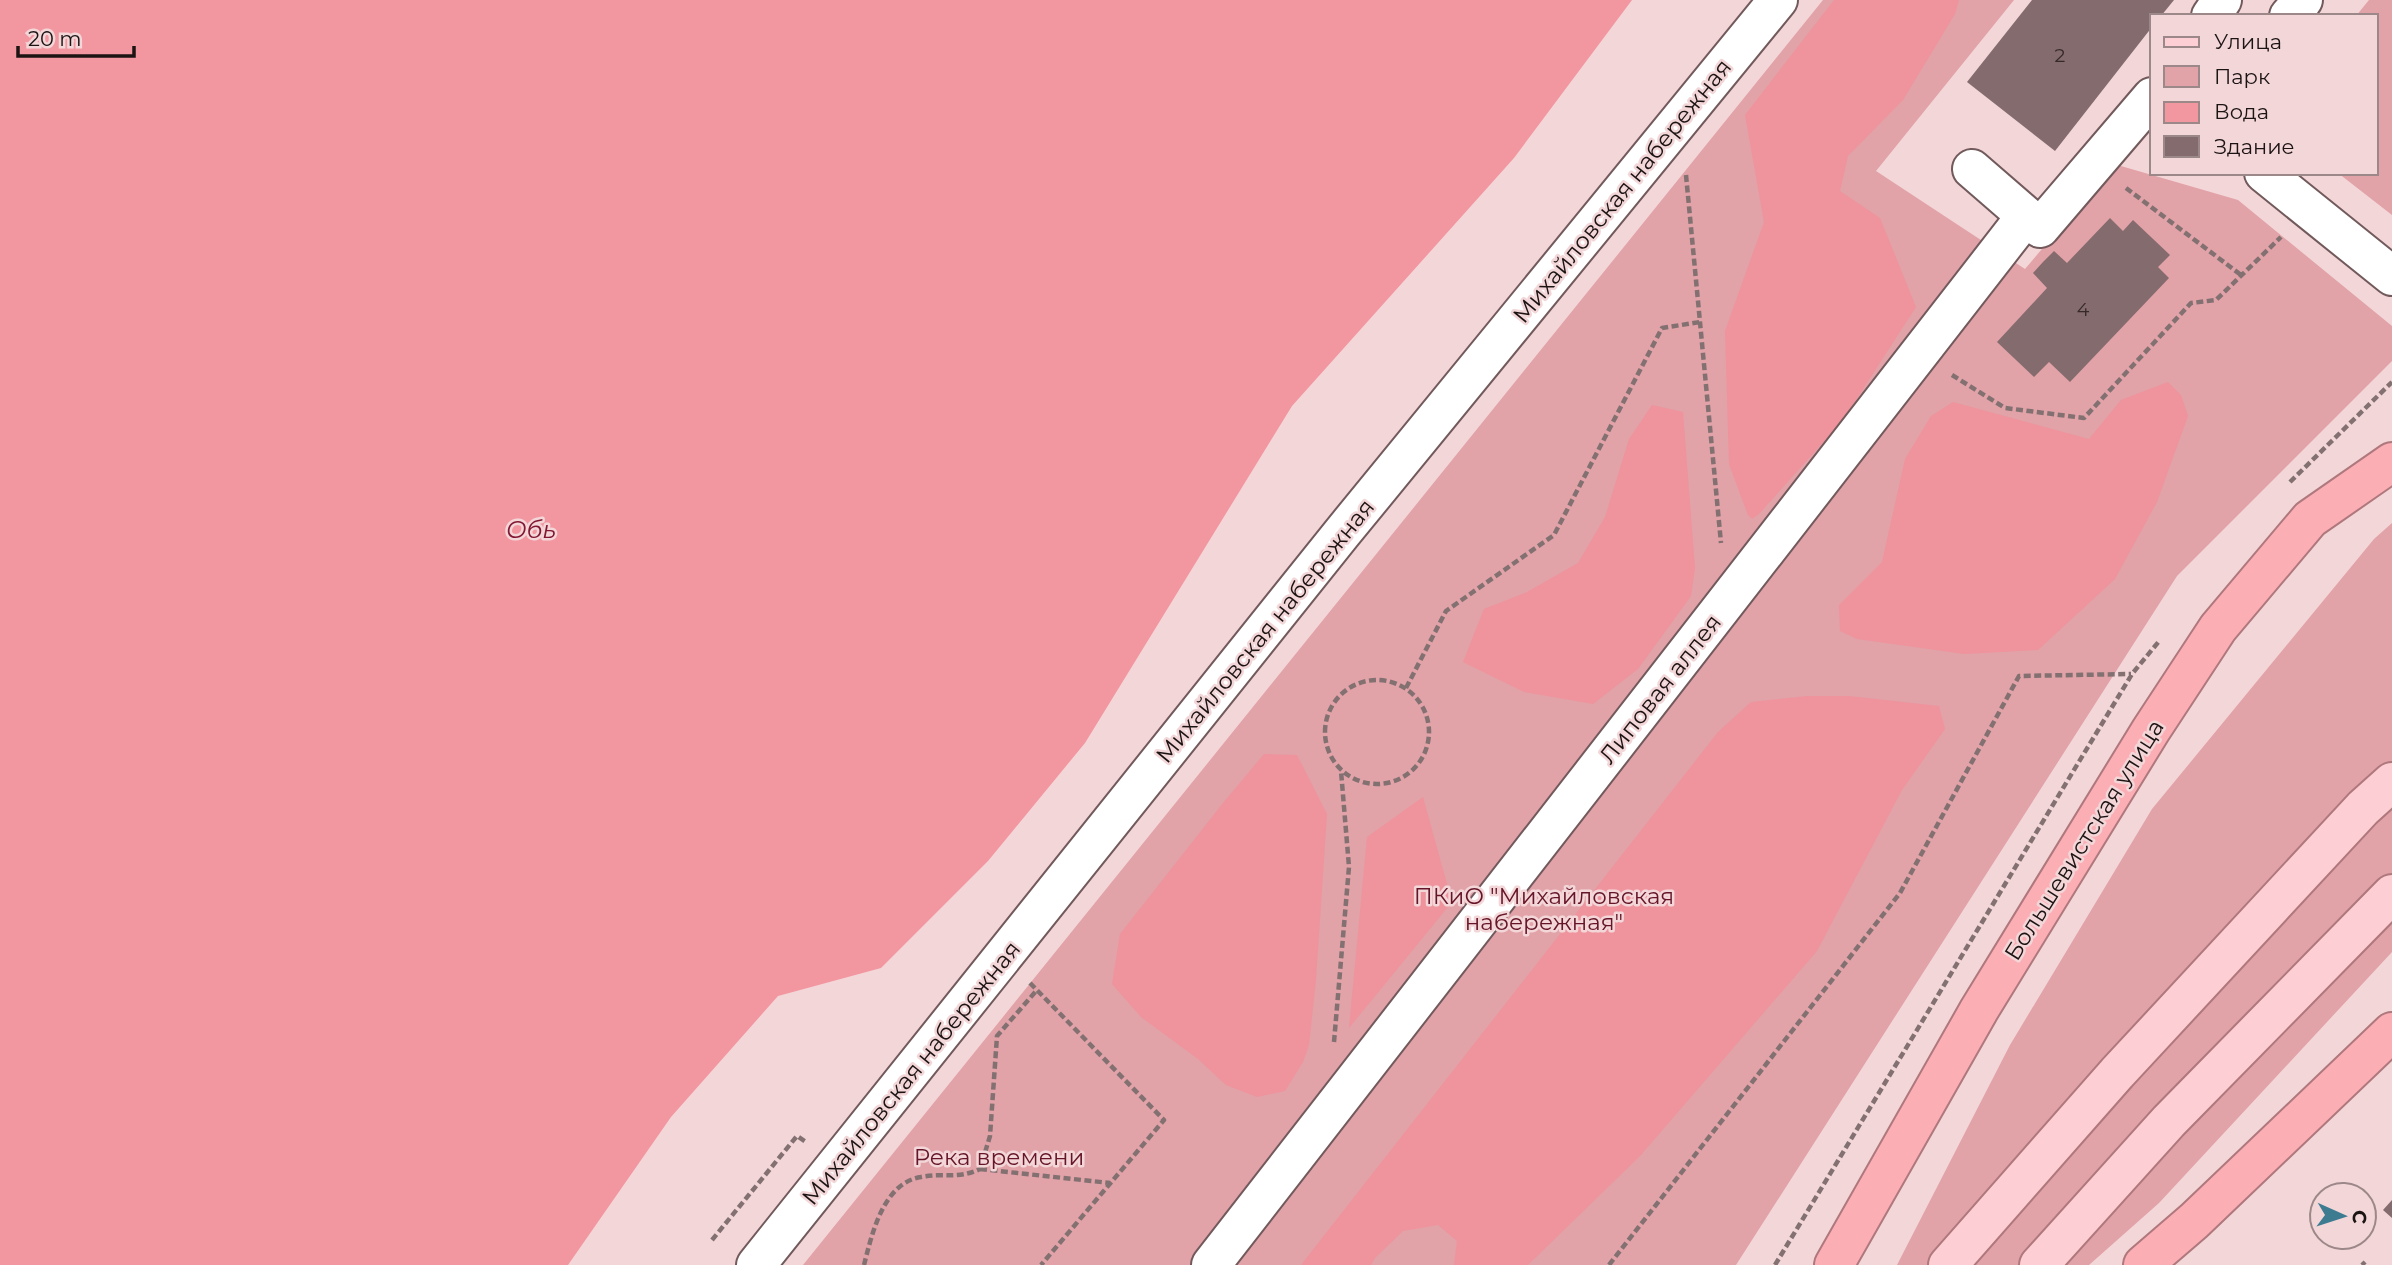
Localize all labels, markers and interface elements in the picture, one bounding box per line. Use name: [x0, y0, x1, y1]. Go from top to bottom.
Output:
scale bar: [18, 14, 133, 58]
legend: [2150, 14, 2378, 175]
text: 20 m: [28, 26, 82, 51]
text: Улица: [2214, 29, 2282, 54]
house number: 2: [2055, 44, 2066, 67]
street label: Михайловская набережная: [1507, 53, 1737, 329]
text: Парк: [2214, 64, 2270, 89]
text: Вода: [2214, 99, 2269, 124]
text: Здание: [2214, 134, 2295, 159]
house number: 4: [2077, 298, 2090, 321]
street label: Михайловская набережная: [1150, 493, 1380, 769]
water label: Обь: [506, 515, 556, 544]
street label: Липовая аллея: [1593, 609, 1727, 769]
street label: Большевистская улица: [1998, 715, 2170, 965]
park label: ПКиО "Михайловская набережная": [1414, 882, 1674, 936]
street label: Михайловская набережная: [796, 935, 1026, 1211]
park label: Река времени: [914, 1143, 1084, 1171]
north arrow: [2308, 1181, 2378, 1251]
text: С: [2348, 1209, 2371, 1225]

